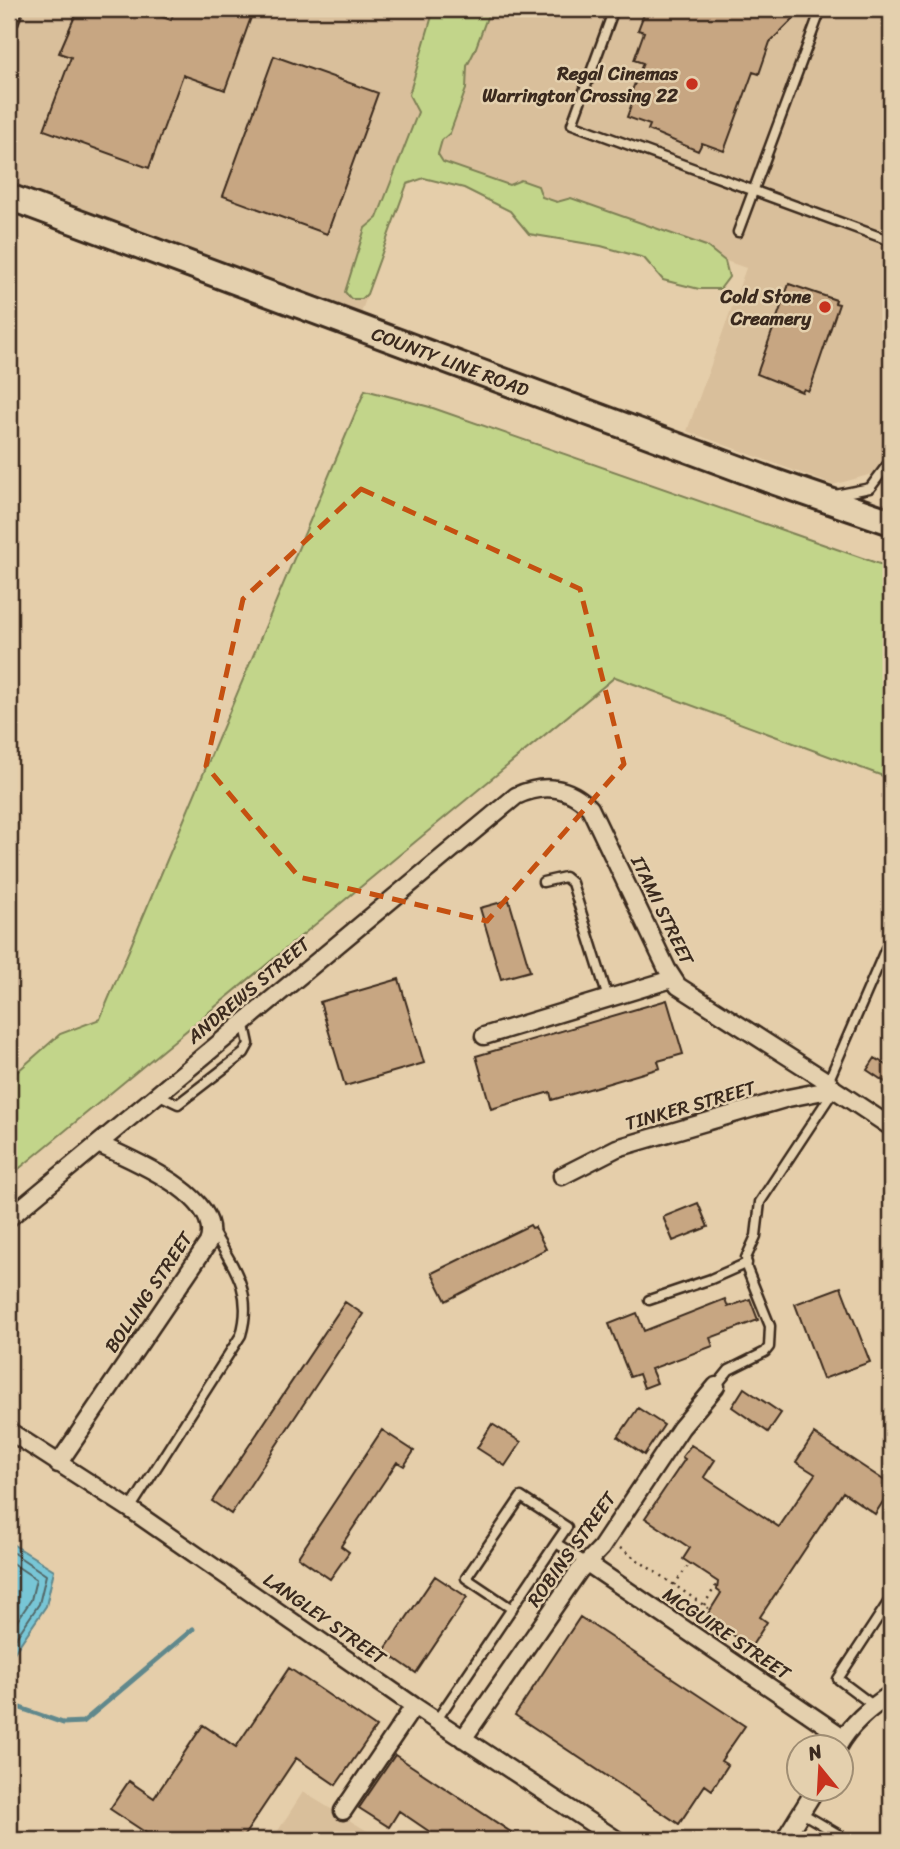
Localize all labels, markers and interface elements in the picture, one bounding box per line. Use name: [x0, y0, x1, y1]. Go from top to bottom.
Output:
place label: Regal Cinemas Warrington Crossing 22: [482, 57, 679, 112]
marker: Regal Cinemas Warrington Crossing 22: [684, 76, 700, 92]
place label: Cold Stone Creamery: [719, 280, 812, 335]
marker: Cold Stone Creamery: [817, 299, 833, 315]
street label: COUNTY LINE ROAD: [367, 317, 534, 406]
street label: ITAMI STREET: [621, 849, 704, 972]
street label: ANDREWS STREET: [178, 928, 319, 1053]
street label: TINKER STREET: [621, 1071, 760, 1140]
street label: BOLLING STREET: [95, 1224, 202, 1360]
street label: ROBINS STREET: [518, 1484, 625, 1614]
street label: LANGLEY STREET: [256, 1564, 394, 1674]
street label: MCGUIRE STREET: [656, 1578, 798, 1689]
north arrow: [785, 1734, 855, 1804]
text: N: [803, 1734, 827, 1770]

